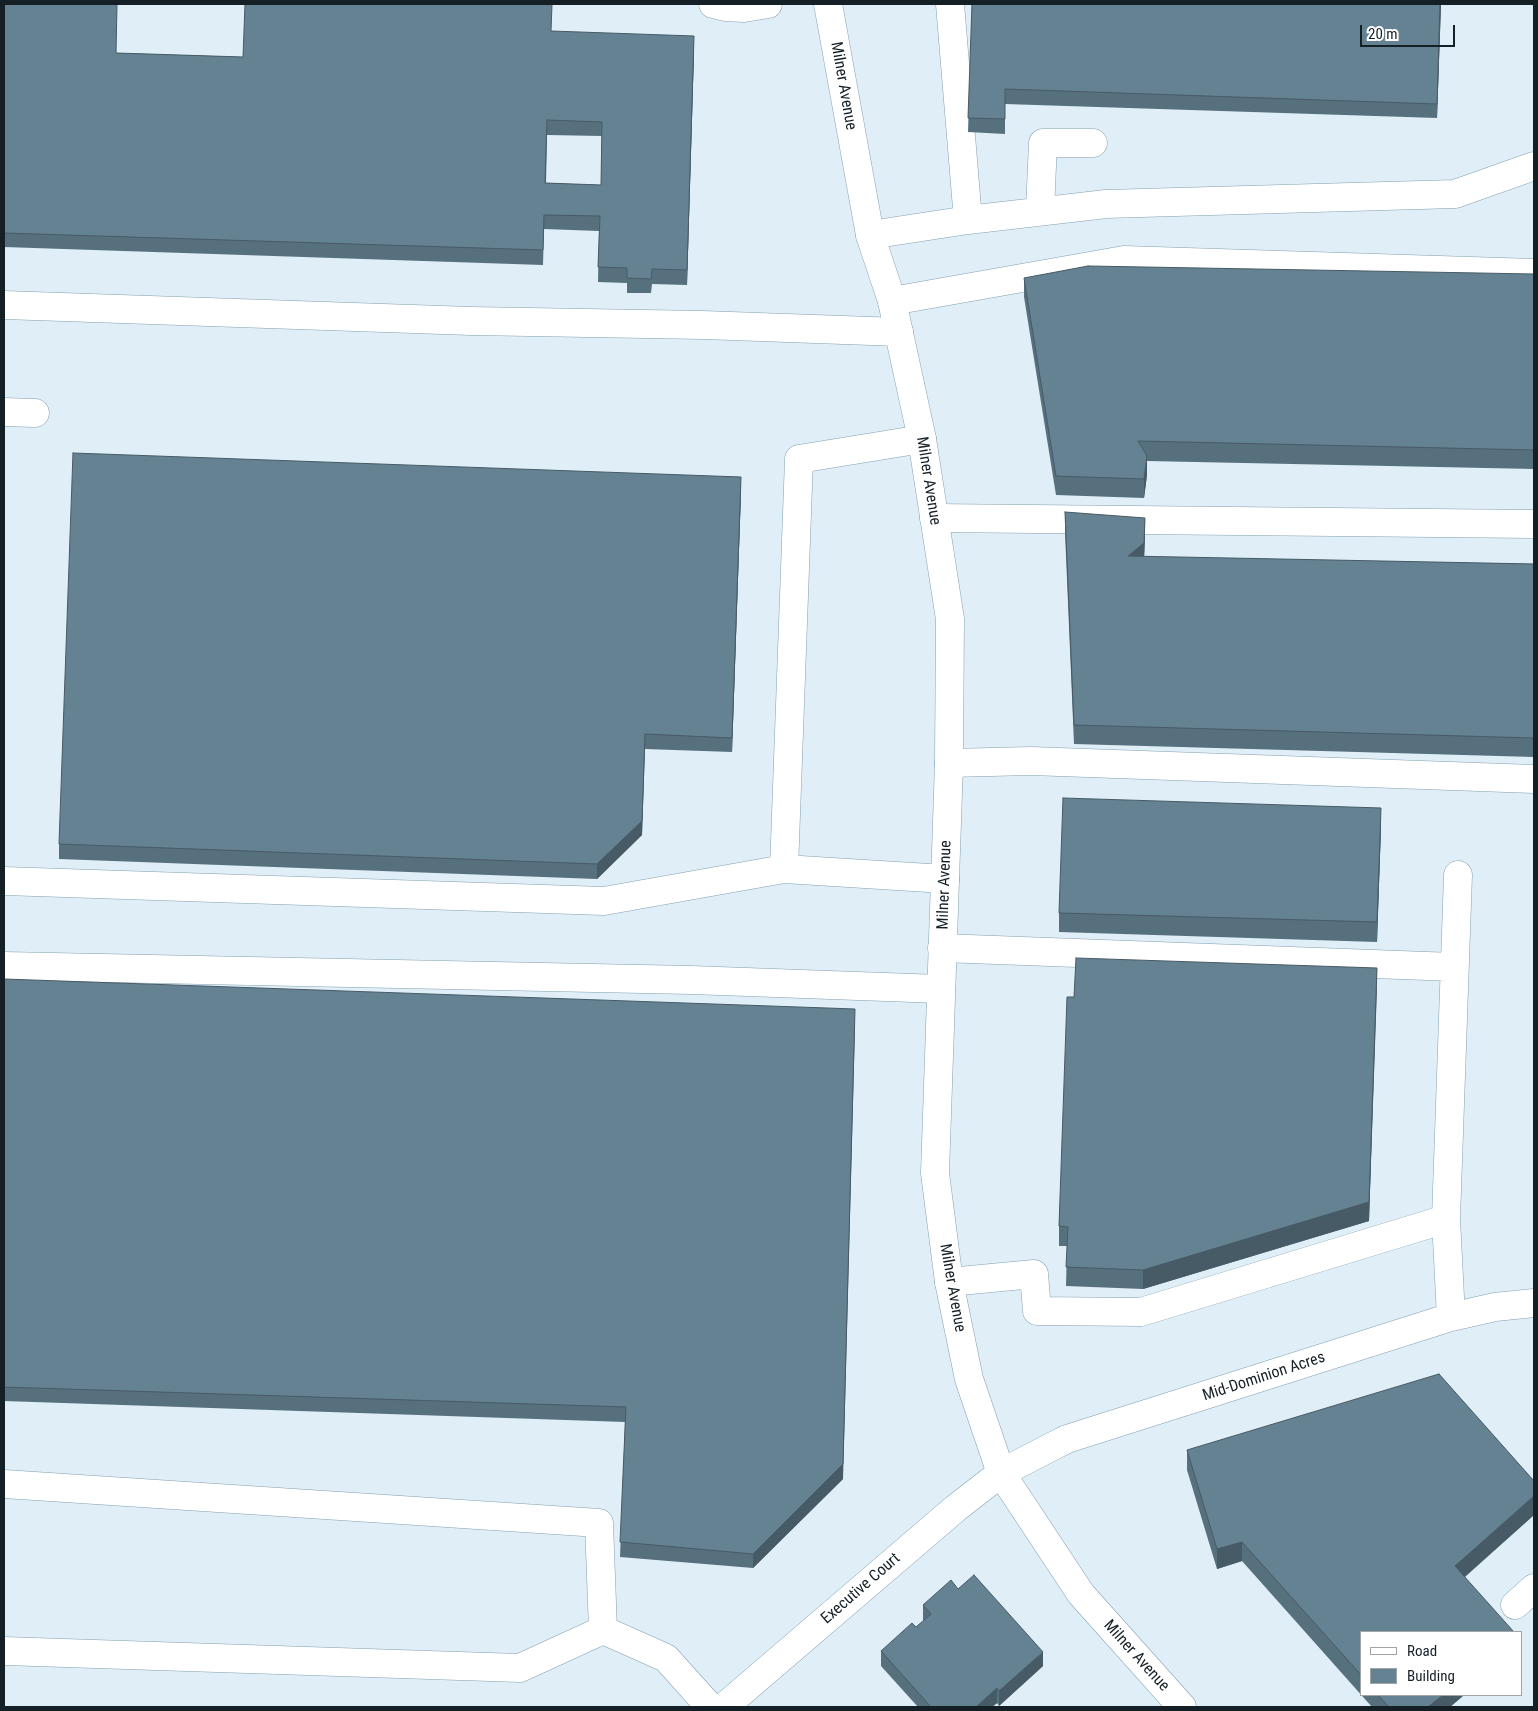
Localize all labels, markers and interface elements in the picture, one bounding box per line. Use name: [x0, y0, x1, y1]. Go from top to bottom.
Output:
scale bar: [1363, 15, 1458, 47]
text: 20 m: [1368, 25, 1398, 43]
street label: Milner Avenue: [826, 40, 860, 132]
street label: Milner Avenue: [912, 435, 944, 527]
street label: Milner Avenue: [934, 840, 956, 930]
street label: Milner Avenue: [935, 1242, 969, 1334]
street label: Mid-Dominion Acres: [1200, 1348, 1328, 1406]
street label: Executive Court: [817, 1549, 905, 1629]
street label: Milner Avenue: [1099, 1616, 1173, 1696]
legend: [1360, 1631, 1523, 1696]
text: Road: [1407, 1642, 1437, 1660]
text: Building: [1407, 1667, 1455, 1685]

